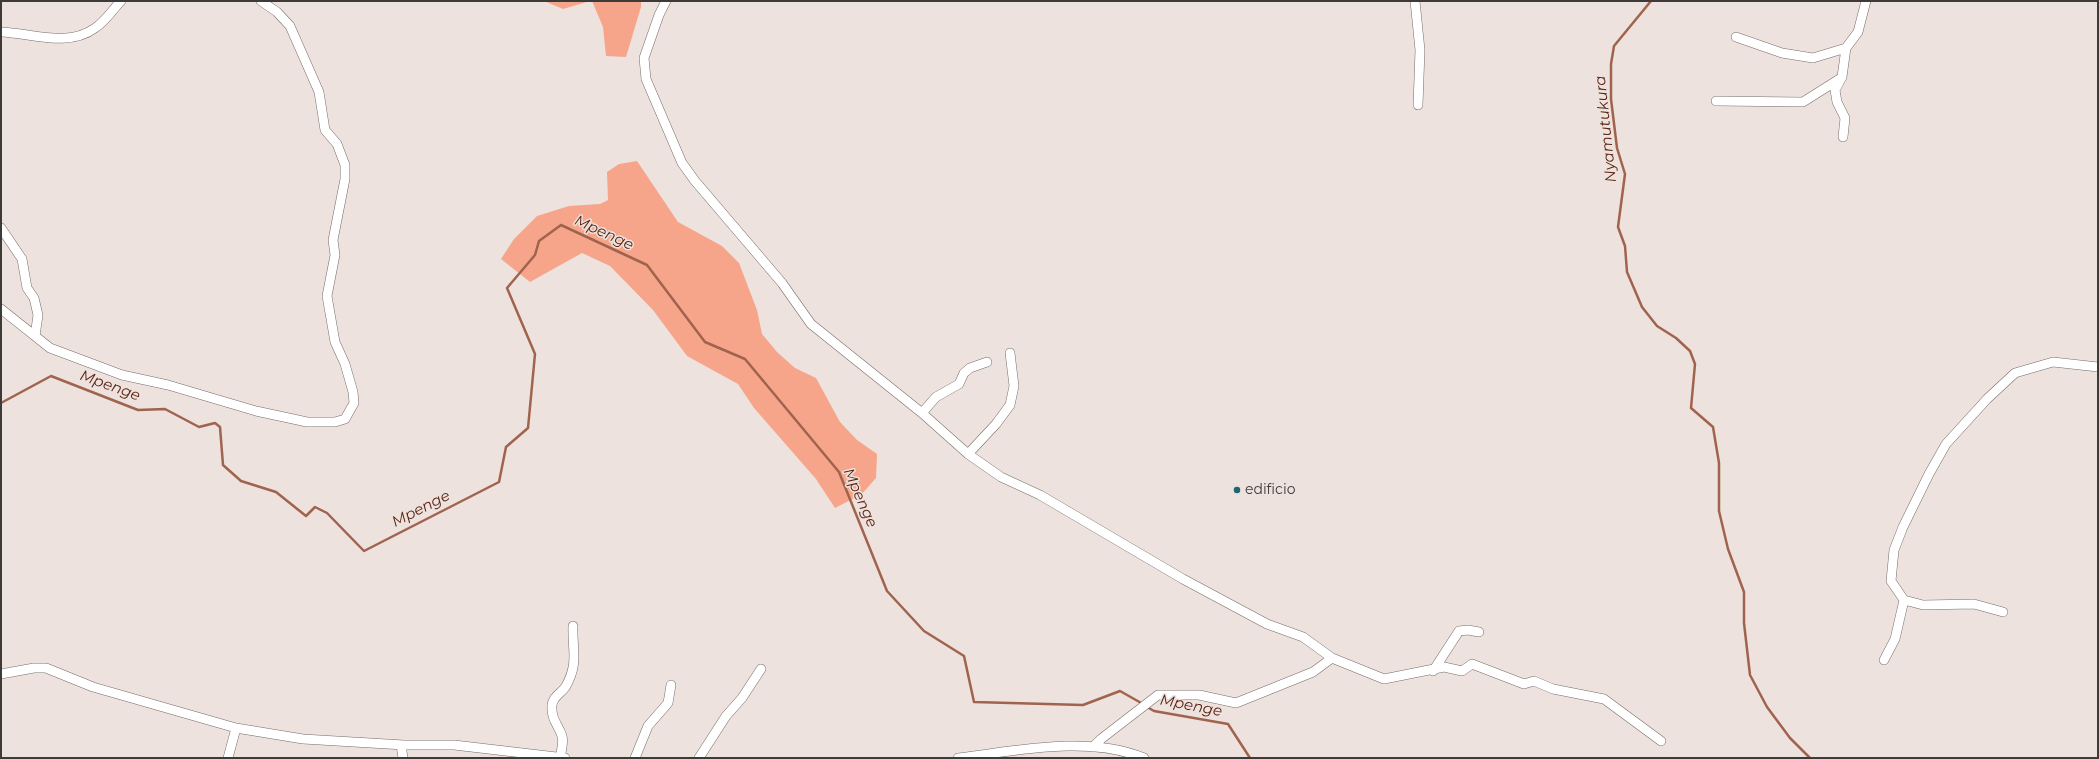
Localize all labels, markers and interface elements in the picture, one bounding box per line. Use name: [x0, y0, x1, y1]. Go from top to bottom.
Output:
water label: Nyamutukura: [1591, 75, 1621, 183]
water label: Mpenge: [572, 212, 636, 254]
water label: Mpenge: [77, 367, 143, 405]
water label: Mpenge: [839, 466, 881, 530]
place label: edificio: [1245, 482, 1295, 498]
marker: edificio: [1232, 485, 1242, 495]
water label: Mpenge: [389, 487, 453, 531]
water label: Mpenge: [1158, 691, 1224, 721]

